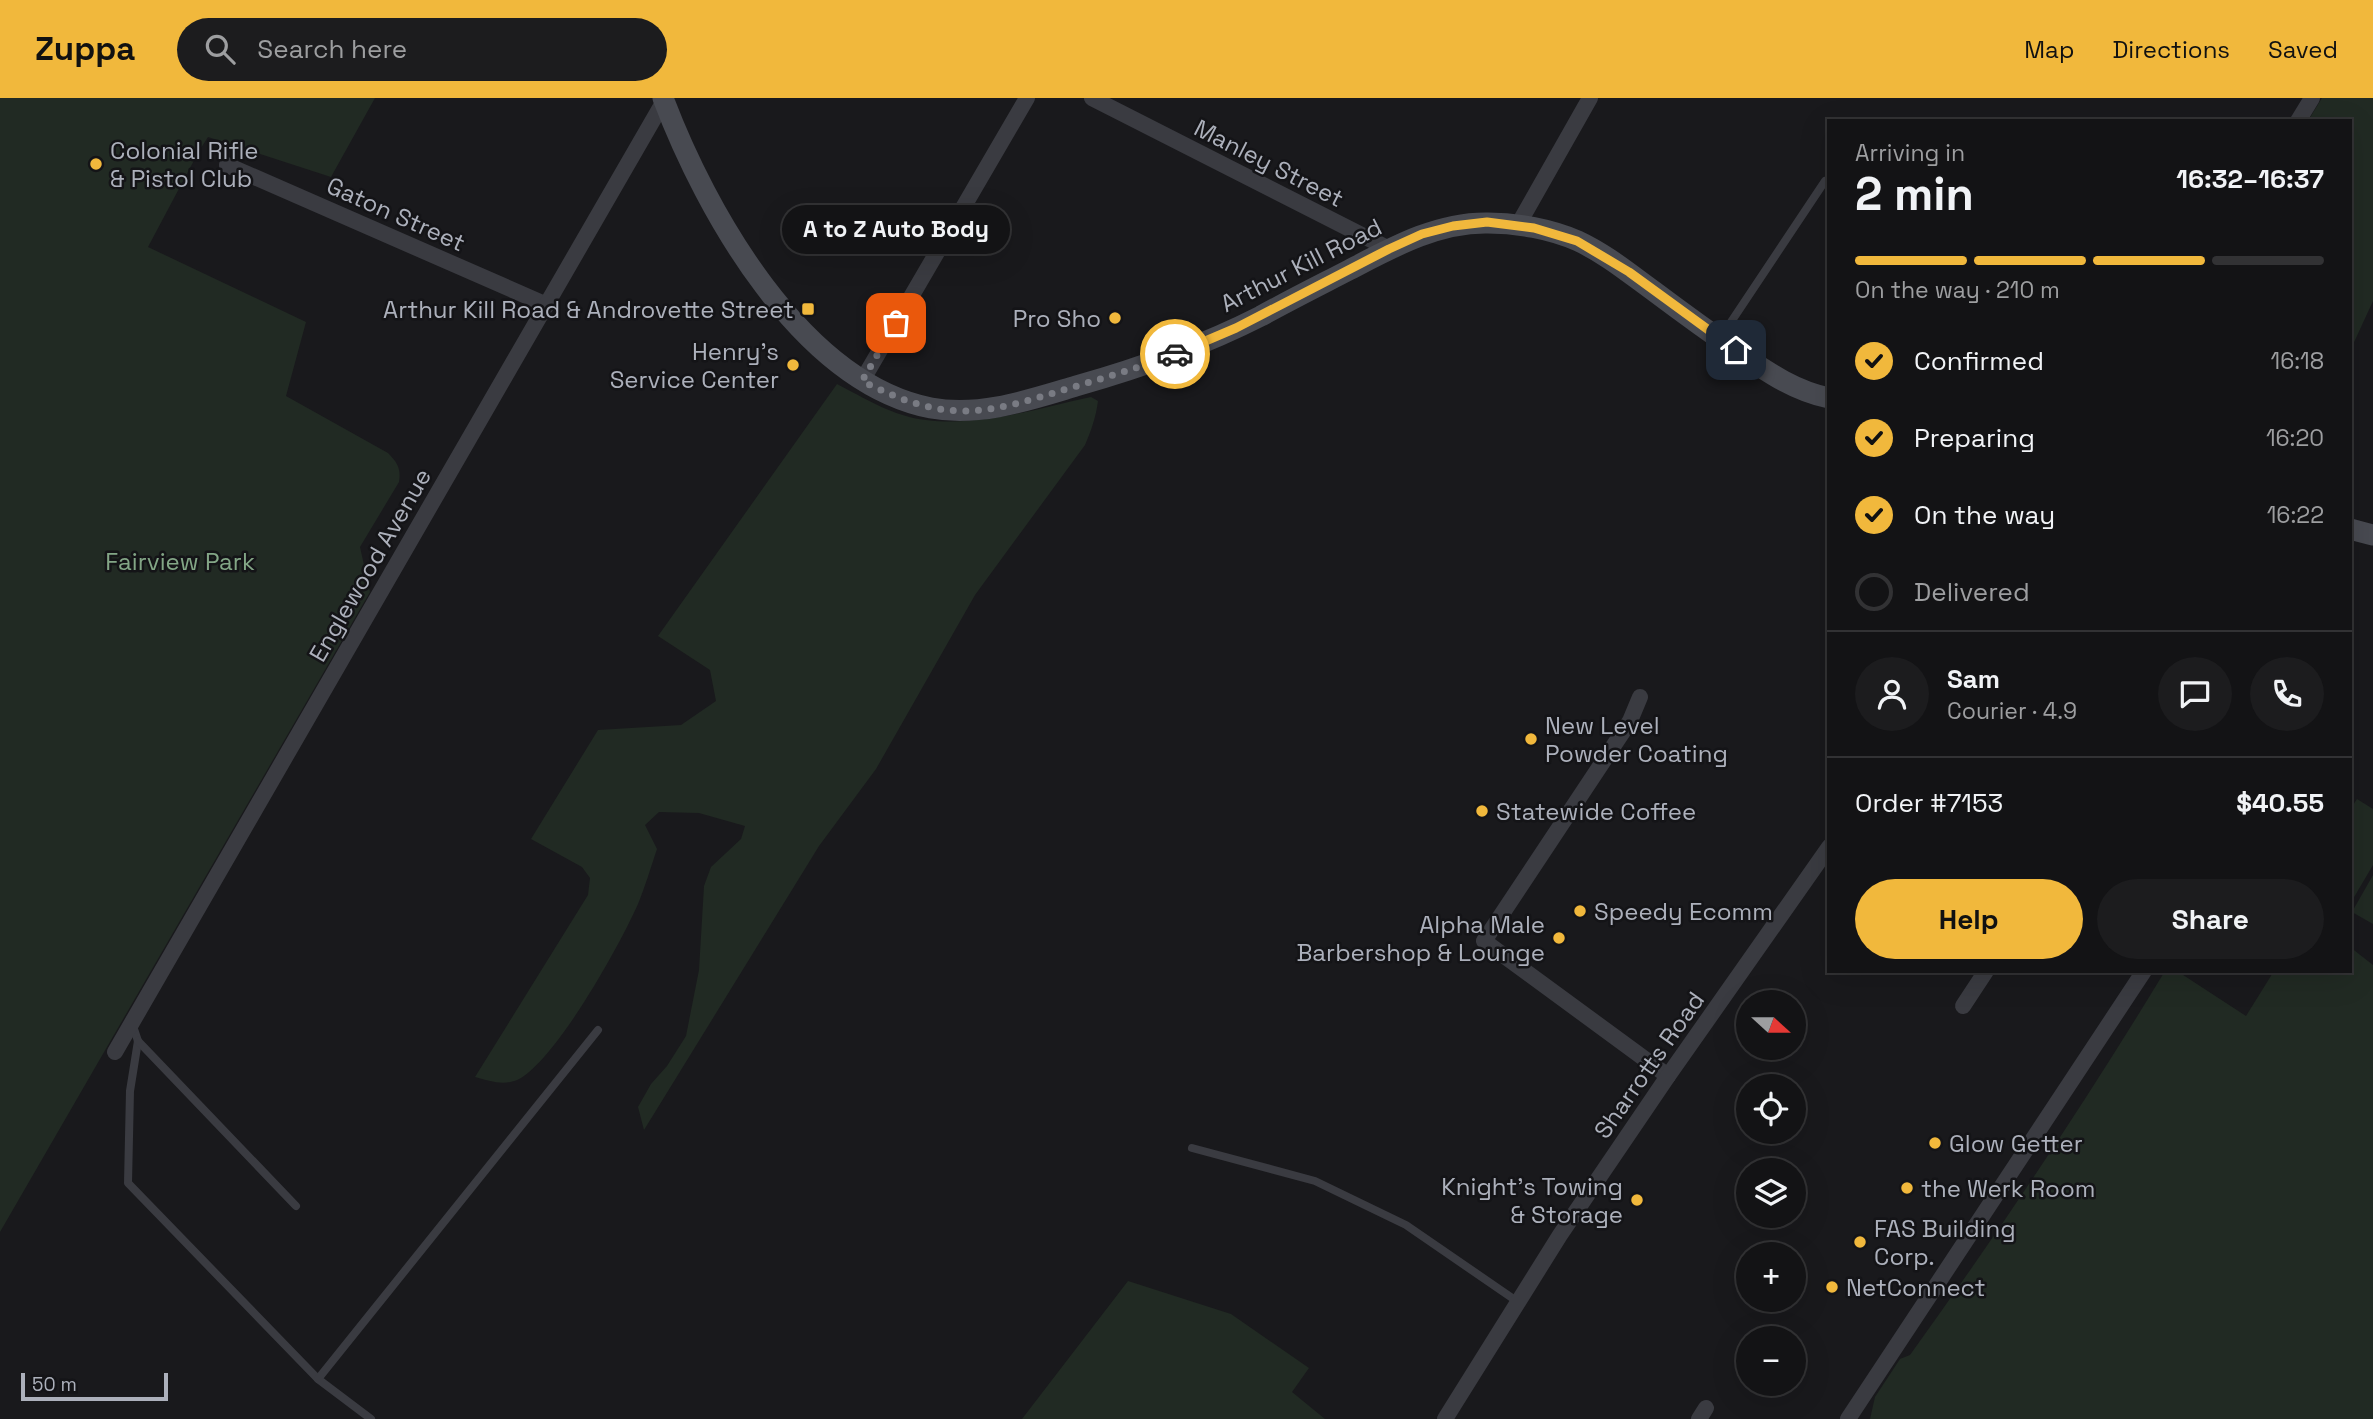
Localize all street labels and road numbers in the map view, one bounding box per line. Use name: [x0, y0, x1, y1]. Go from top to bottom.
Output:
street label: Manley Street: [1189, 112, 1349, 214]
street label: Gaton Street: [322, 170, 470, 258]
street label: Arthur Kill Road: [1215, 211, 1387, 319]
street label: Englewood Avenue: [302, 463, 438, 667]
street label: Sharrotts Road: [1587, 986, 1711, 1144]

